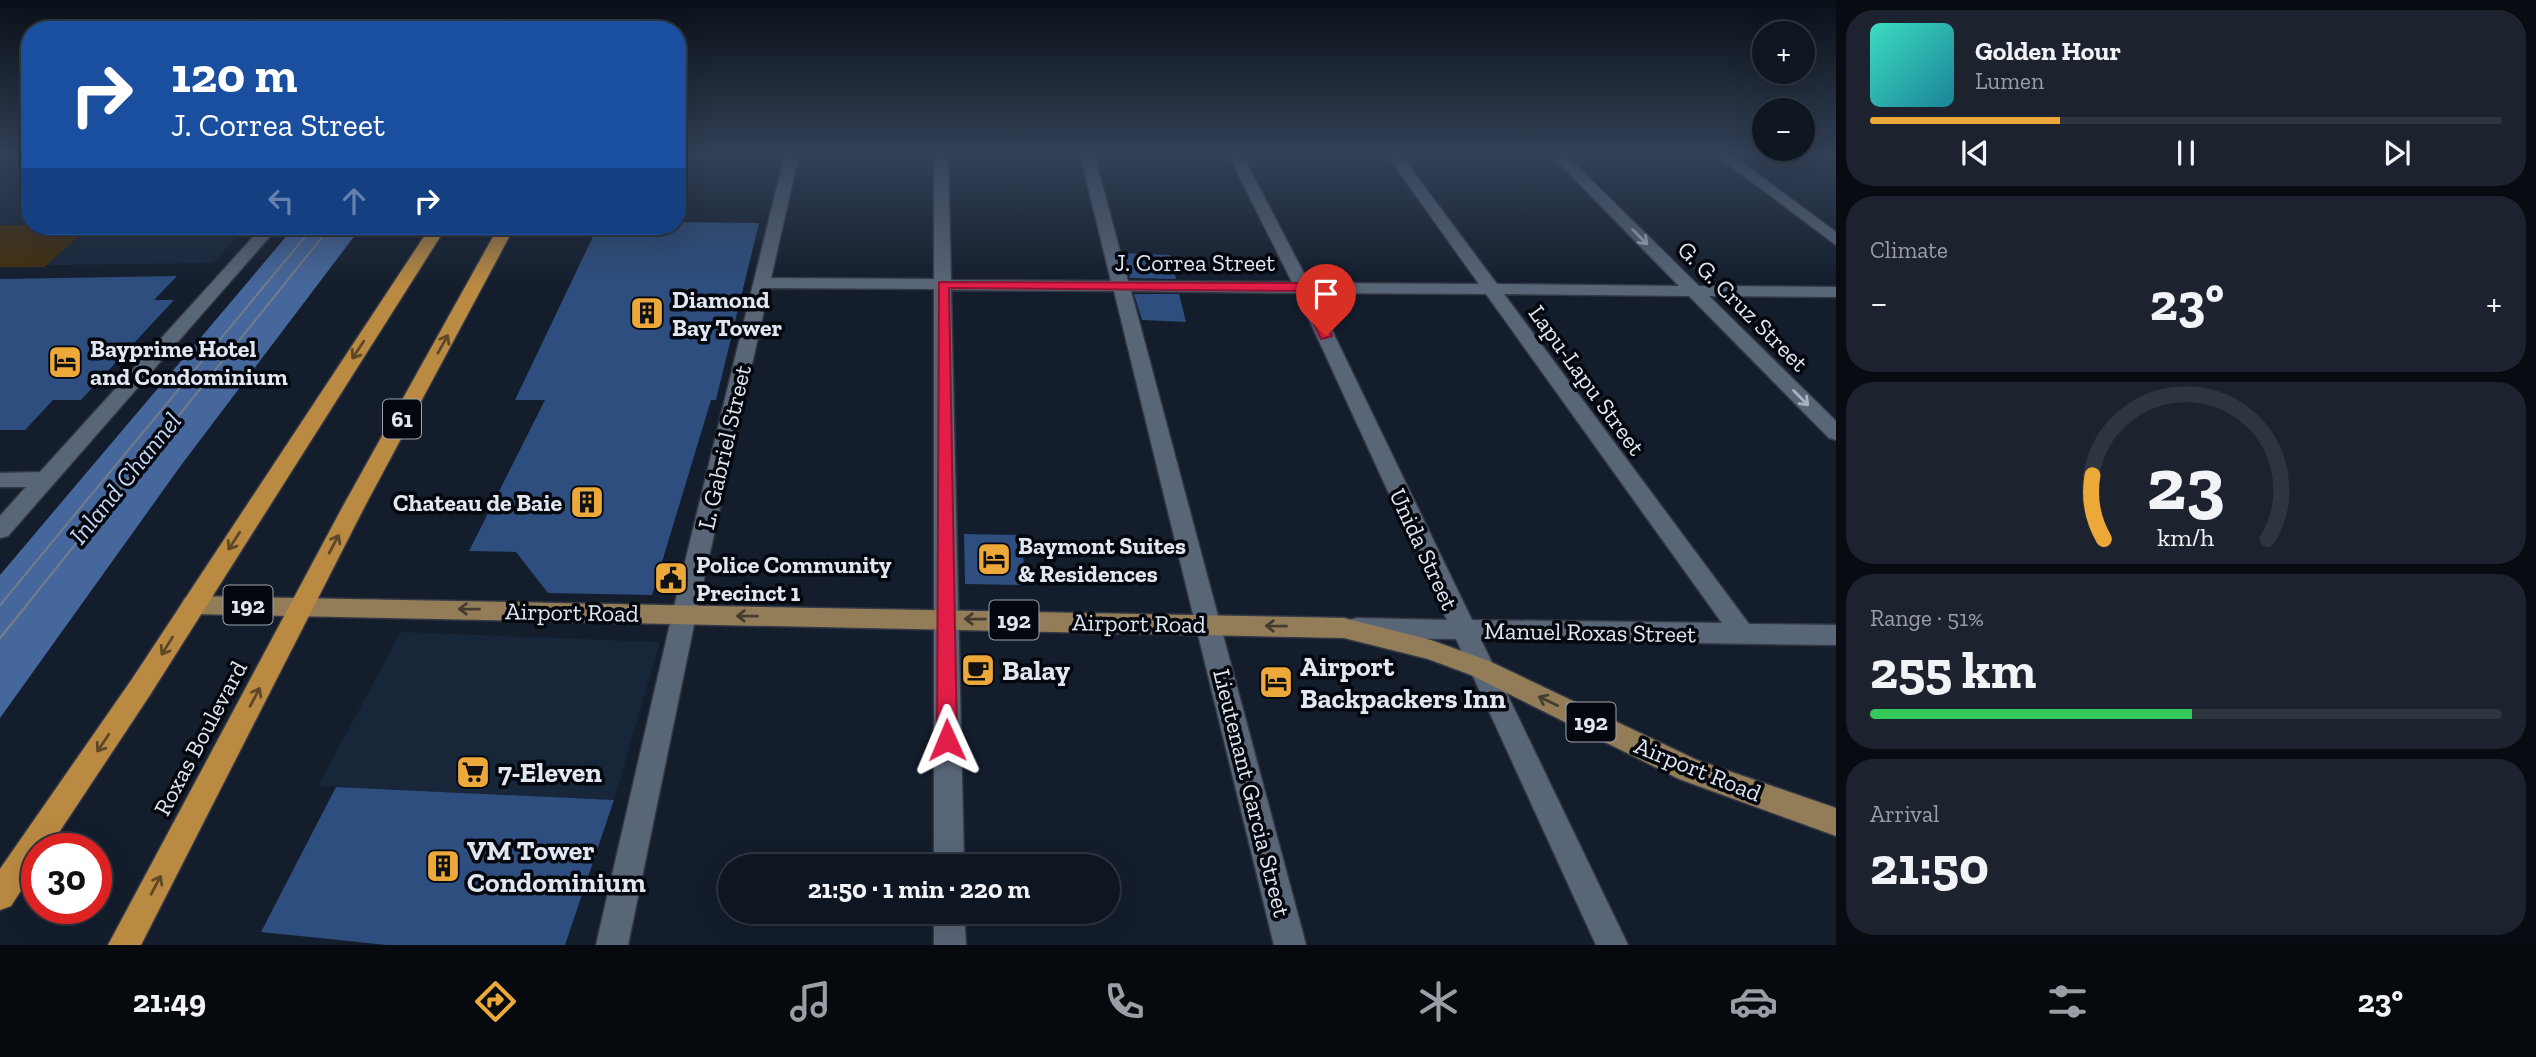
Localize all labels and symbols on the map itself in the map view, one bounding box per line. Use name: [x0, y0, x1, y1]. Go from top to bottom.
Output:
one-way arrow: [1631, 229, 1648, 246]
street label: G. G. Cruz Street: [1672, 235, 1814, 377]
street label: J. Correa Street: [1115, 248, 1275, 277]
pin: [1296, 264, 1356, 336]
place label: Diamond Bay Tower: [672, 285, 783, 342]
building icon: Diamond Bay Tower: [628, 294, 666, 332]
street label: Lapu-Lapu Street: [1523, 299, 1651, 461]
place label: Bayprime Hotel and Condominium: [90, 334, 288, 391]
one-way arrow: [436, 335, 450, 355]
one-way arrow: [351, 340, 365, 359]
hotel icon: Bayprime Hotel and Condominium: [46, 343, 84, 381]
street label: L. Gabriel Street: [691, 362, 757, 532]
one-way arrow: [1792, 389, 1809, 406]
road number: 61: [383, 400, 421, 438]
water label: Inland Channel: [62, 406, 188, 550]
building icon: Chateau de Baie: [568, 483, 606, 521]
street label: Unida Street: [1383, 484, 1465, 614]
place label: Chateau de Baie: [393, 488, 562, 517]
one-way arrow: [227, 531, 241, 550]
place label: Baymont Suites & Residences: [1018, 531, 1186, 588]
one-way arrow: [328, 535, 342, 555]
hotel icon: Baymont Suites & Residences: [975, 540, 1013, 578]
place label: Police Community Precinct 1: [696, 550, 892, 607]
public building icon: Police Community Precinct 1: [652, 559, 690, 597]
road number: 192: [224, 586, 272, 624]
street label: Airport Road: [505, 596, 639, 628]
road number: 192: [990, 600, 1038, 640]
one-way arrow: [458, 603, 481, 616]
street label: Airport Road: [1072, 607, 1206, 639]
one-way arrow: [736, 609, 759, 623]
one-way arrow: [963, 612, 986, 626]
street label: Manuel Roxas Street: [1484, 616, 1696, 648]
one-way arrow: [1264, 619, 1287, 633]
one-way arrow: [160, 636, 174, 655]
place label: Airport Backpackers Inn: [1300, 650, 1506, 715]
cafe icon: Balay: [959, 651, 997, 689]
place label: Balay: [1002, 654, 1070, 687]
street label: Roxas Boulevard: [147, 656, 253, 820]
hotel icon: Airport Backpackers Inn: [1257, 663, 1295, 701]
street label: Lieutenant Garcia Street: [1207, 666, 1297, 920]
one-way arrow: [249, 687, 263, 708]
one-way arrow: [1538, 694, 1559, 708]
road number: 192: [1566, 702, 1616, 742]
position arrow: [910, 703, 984, 777]
street label: Airport Road: [1630, 730, 1766, 808]
one-way arrow: [96, 733, 110, 752]
supermarket icon: 7-Eleven: [454, 753, 492, 791]
place label: 7-Eleven: [498, 756, 602, 789]
speed limit sign: 30: [21, 833, 112, 924]
place label: VM Tower Condominium: [467, 834, 646, 899]
building icon: VM Tower Condominium: [424, 847, 462, 885]
one-way arrow: [149, 875, 163, 896]

